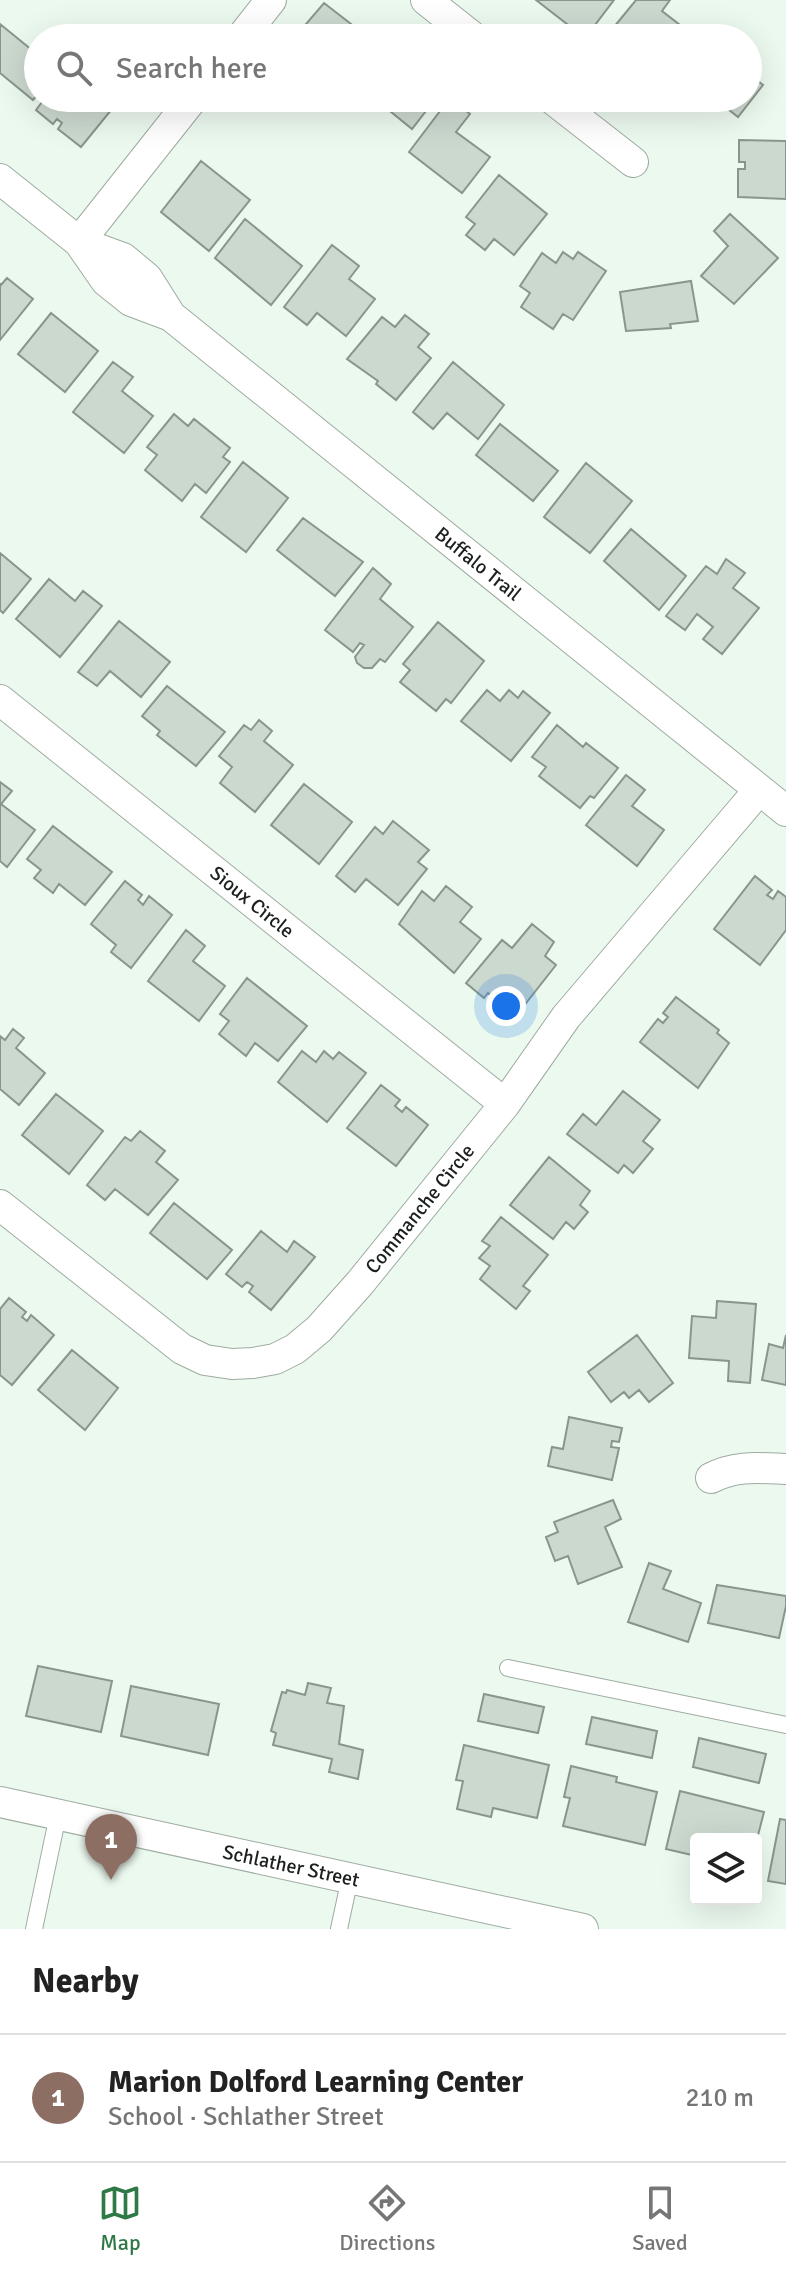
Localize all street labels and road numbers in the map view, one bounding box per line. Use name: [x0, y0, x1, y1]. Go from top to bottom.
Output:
street label: Buffalo Trail: [430, 522, 526, 607]
street label: Sioux Circle: [205, 860, 299, 944]
street label: Commanche Circle: [360, 1139, 480, 1279]
street label: Schlather Street: [220, 1839, 362, 1893]

